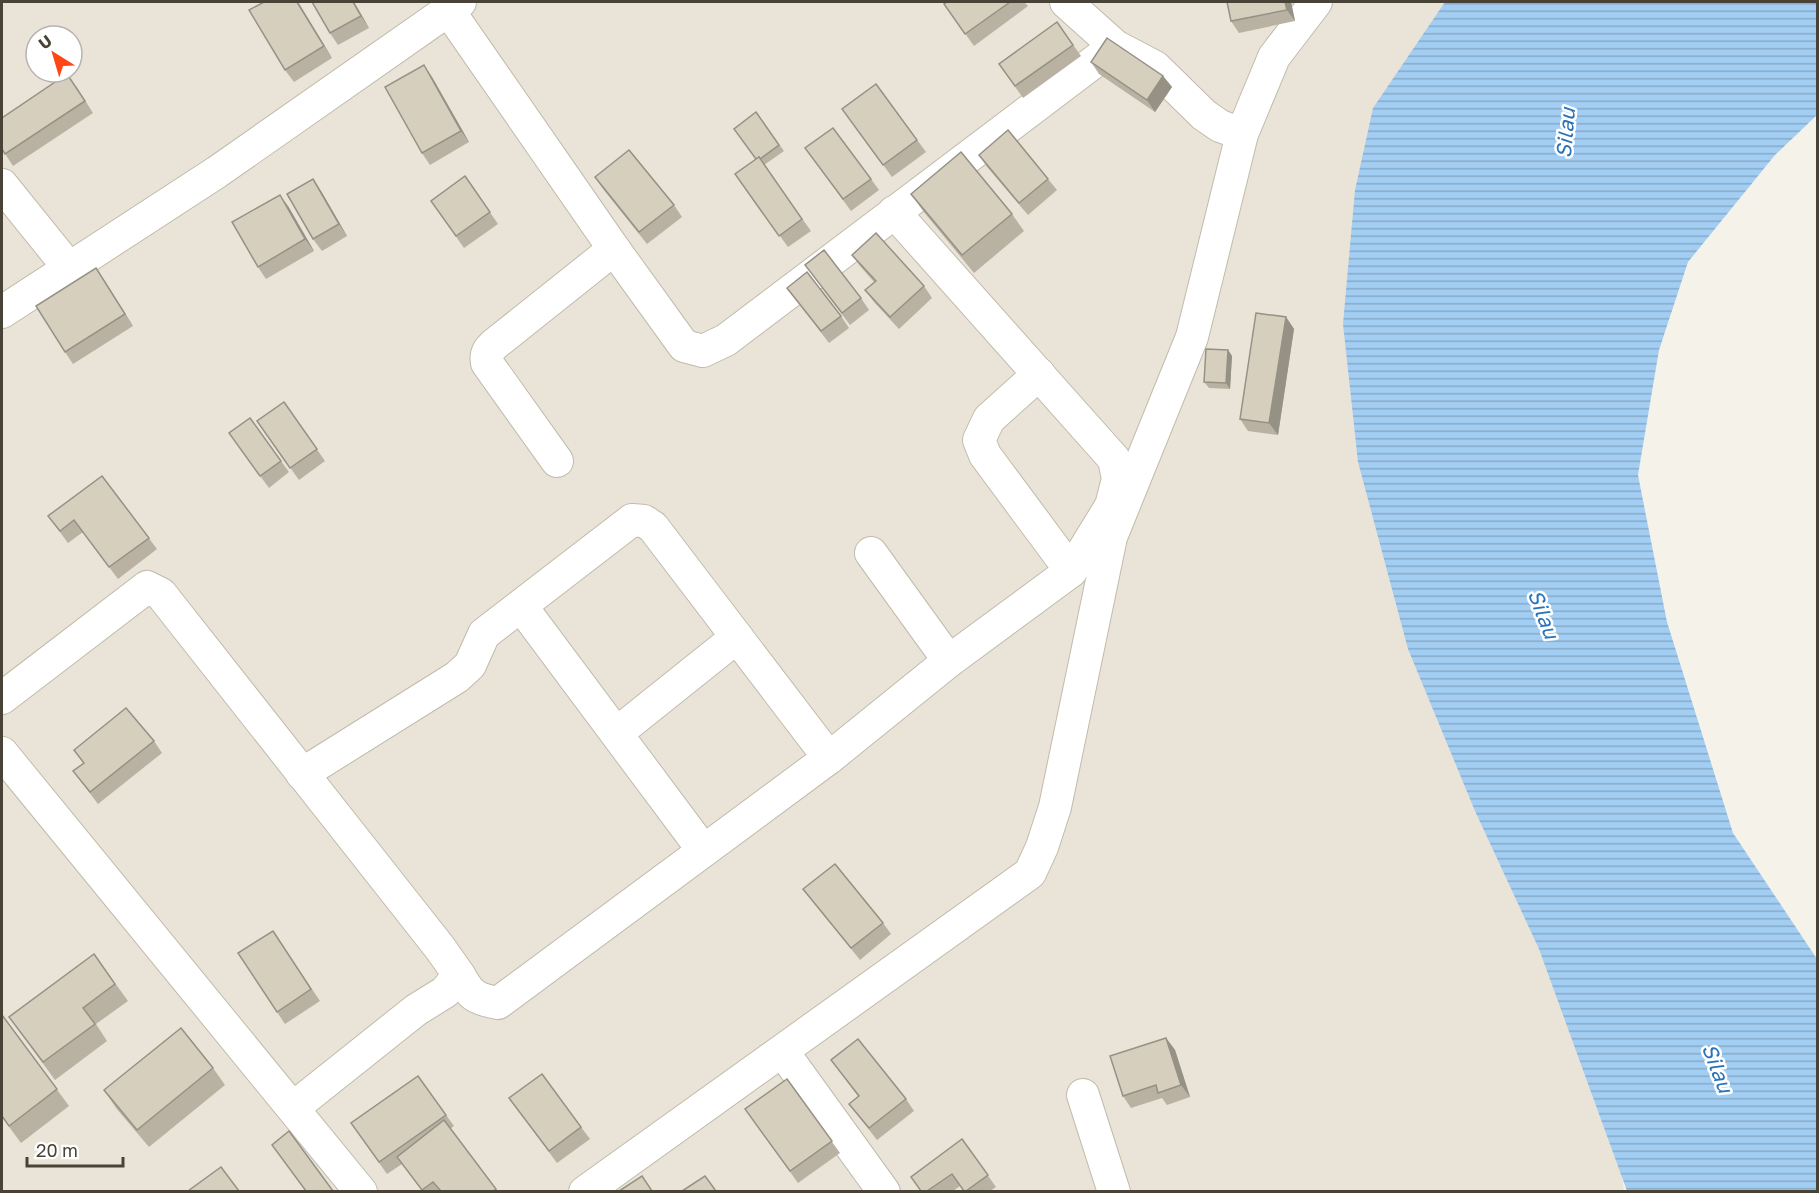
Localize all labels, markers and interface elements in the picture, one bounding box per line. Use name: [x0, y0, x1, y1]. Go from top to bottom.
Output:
north arrow: [24, 24, 84, 84]
text: U: [34, 31, 56, 54]
water label: Silau: [1550, 105, 1580, 159]
water label: Silau: [1523, 586, 1566, 643]
water label: Silau: [1697, 1040, 1740, 1097]
scale bar: [27, 1130, 123, 1168]
text: 20 m: [36, 1139, 78, 1161]

